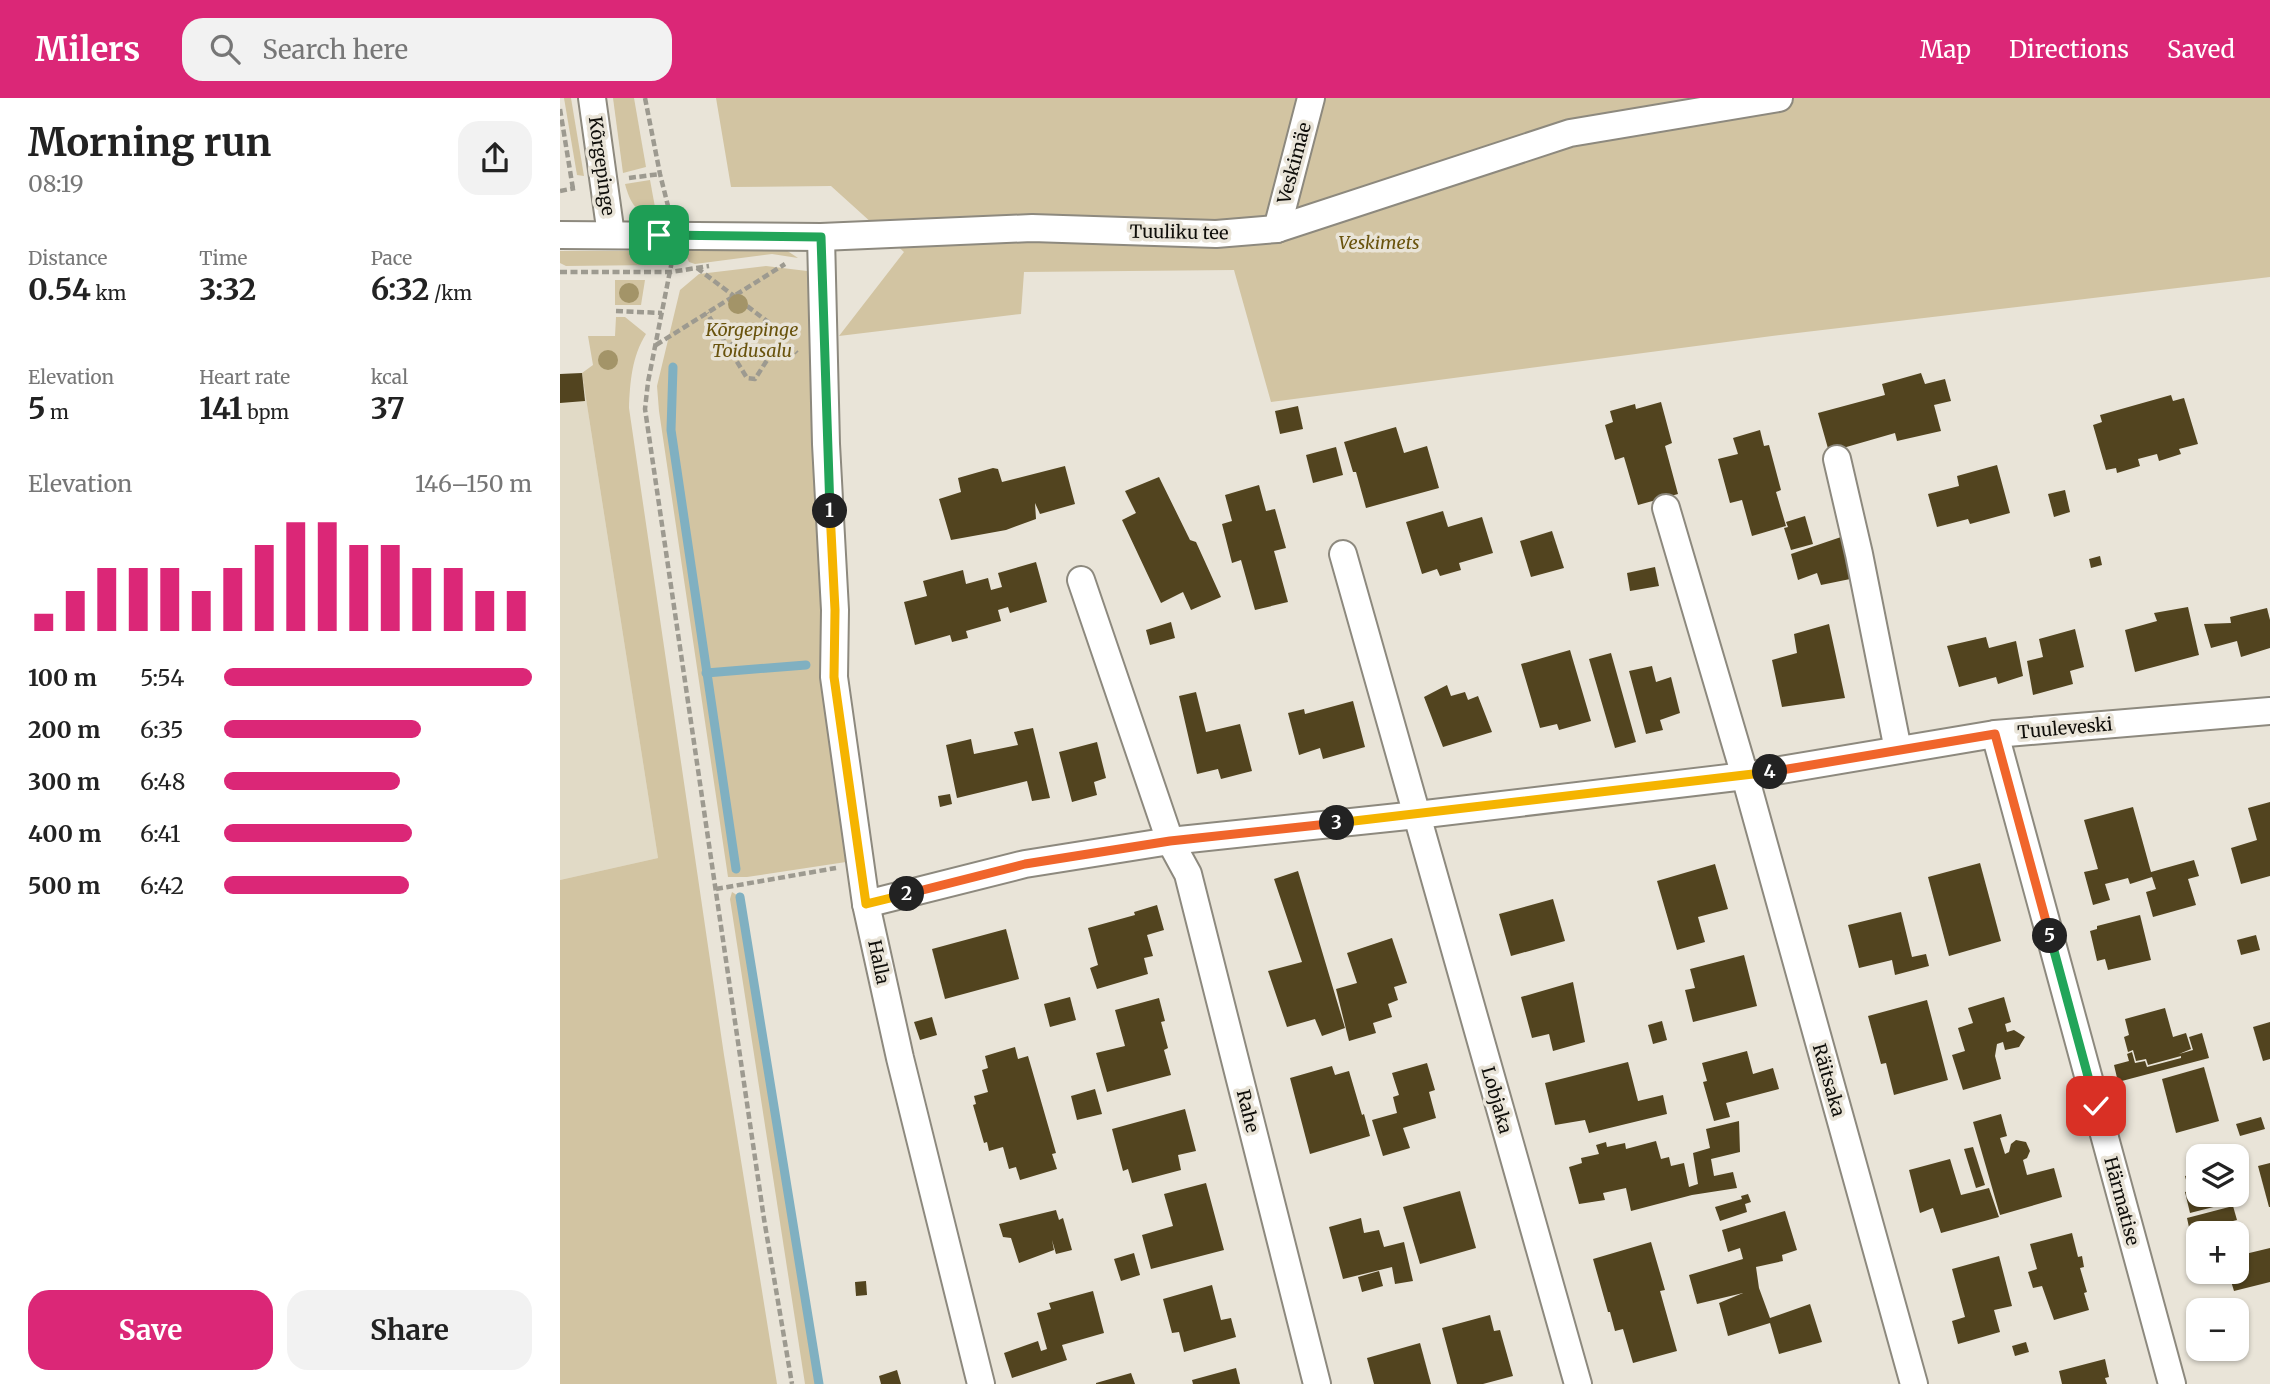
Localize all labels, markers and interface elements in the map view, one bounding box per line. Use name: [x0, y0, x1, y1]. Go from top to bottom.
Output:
search box: [182, 18, 672, 81]
text: Milers: [35, 29, 140, 70]
icon: search: [206, 30, 244, 68]
text: Search here: [262, 33, 408, 66]
text: Map: [1920, 34, 1971, 65]
text: Directions: [2009, 34, 2129, 65]
text: Saved: [2167, 34, 2235, 65]
street label: Kõrgepinge: [584, 115, 620, 217]
text: Morning run: [28, 119, 271, 166]
street label: Veskimäe: [1272, 120, 1316, 207]
button: share: [458, 121, 532, 195]
text: 08:19: [28, 169, 84, 198]
pin: [629, 205, 689, 265]
icon: arrive: [640, 216, 678, 254]
street label: Tuuliku tee: [1129, 220, 1229, 244]
park label: Veskimets: [1338, 231, 1420, 254]
text: Distance: [28, 246, 107, 270]
text: Time: [199, 246, 248, 270]
text: Pace: [371, 246, 412, 270]
text: 0.54: [28, 270, 91, 308]
text: 3:32: [199, 270, 257, 308]
text: 6:32: [371, 270, 429, 308]
text: km: [91, 281, 126, 305]
text: /km: [429, 281, 472, 305]
park label: Kõrgepinge Toidusalu: [705, 318, 798, 362]
text: Elevation: [28, 365, 114, 389]
text: Heart rate: [199, 365, 290, 389]
text: kcal: [371, 365, 408, 389]
text: 5: [28, 389, 46, 427]
text: 141: [199, 389, 243, 427]
text: 37: [371, 389, 405, 427]
text: m: [46, 400, 69, 424]
text: bpm: [243, 400, 289, 424]
text: Elevation: [28, 469, 132, 498]
text: 146–150 m: [415, 469, 532, 498]
pin: 1: [812, 494, 848, 528]
text: 1: [825, 498, 834, 522]
text: 100 m: [28, 663, 97, 692]
text: 5:54: [140, 663, 185, 692]
street label: Tuuleveski: [2016, 712, 2114, 744]
text: 200 m: [28, 715, 100, 744]
text: 6:35: [140, 715, 183, 744]
pin: 4: [1752, 754, 1788, 790]
text: 4: [1763, 759, 1776, 783]
text: 300 m: [28, 767, 100, 796]
text: 6:48: [140, 767, 185, 796]
pin: 3: [1320, 806, 1354, 840]
text: 3: [1331, 810, 1342, 834]
text: 400 m: [28, 819, 102, 848]
text: 6:41: [140, 819, 181, 848]
text: 500 m: [28, 871, 100, 900]
text: 6:42: [140, 871, 184, 900]
pin: 2: [890, 876, 924, 912]
text: 2: [901, 881, 912, 905]
pin: 5: [2032, 918, 2068, 954]
text: 5: [2044, 923, 2055, 947]
street label: Halla: [863, 938, 895, 987]
street label: Räitsaka: [1808, 1041, 1850, 1119]
street label: Lobjaka: [1476, 1064, 1518, 1137]
pin: [2066, 1076, 2126, 1136]
street label: Rahe: [1232, 1087, 1264, 1135]
icon: check: [2077, 1087, 2115, 1125]
map controls: [2186, 1144, 2249, 1361]
button: layers: [2186, 1144, 2249, 1207]
street label: Härmatise: [2099, 1154, 2145, 1248]
button: +: [2186, 1221, 2249, 1284]
button: Save: [28, 1290, 273, 1370]
button: Share: [287, 1290, 532, 1370]
button: −: [2186, 1298, 2249, 1361]

